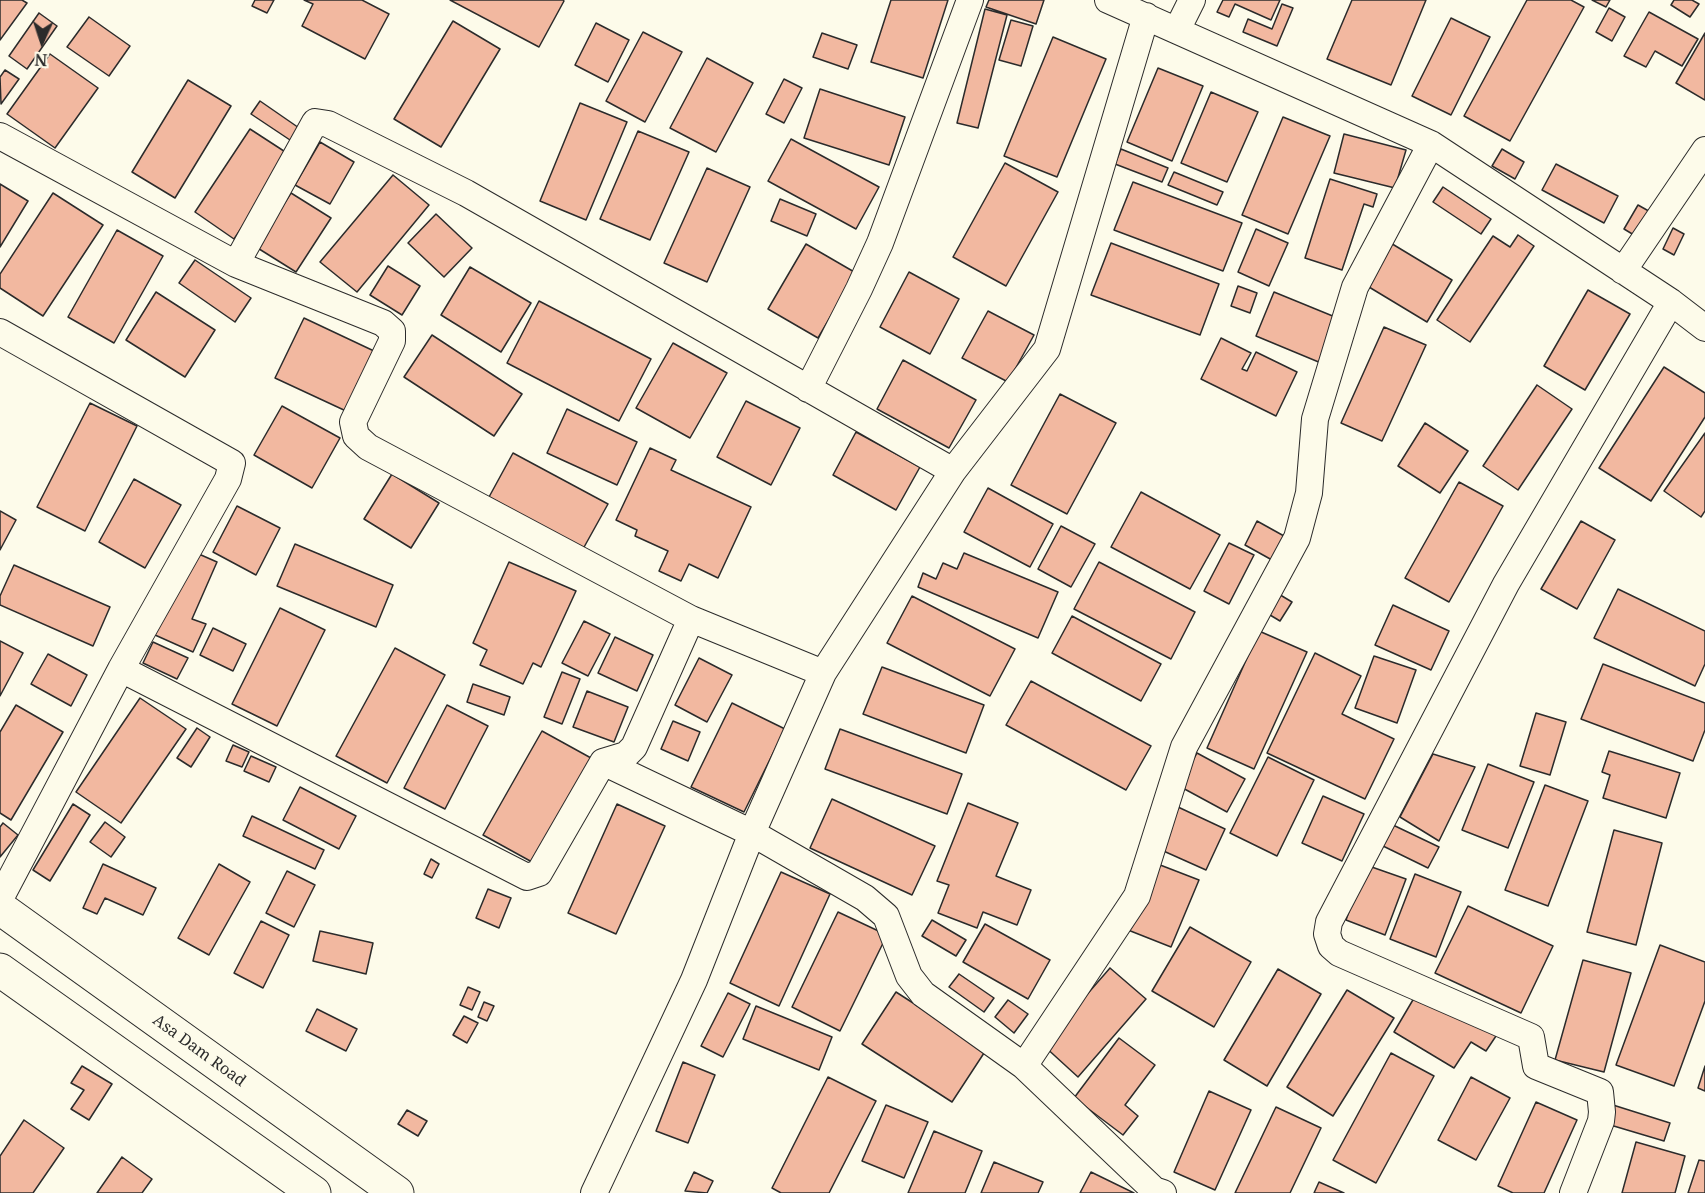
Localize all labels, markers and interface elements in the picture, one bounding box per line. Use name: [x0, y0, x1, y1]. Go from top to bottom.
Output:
north arrow: [12, 12, 72, 72]
text: N: [34, 49, 48, 71]
street label: Asa Dam Road: [149, 1011, 249, 1091]

